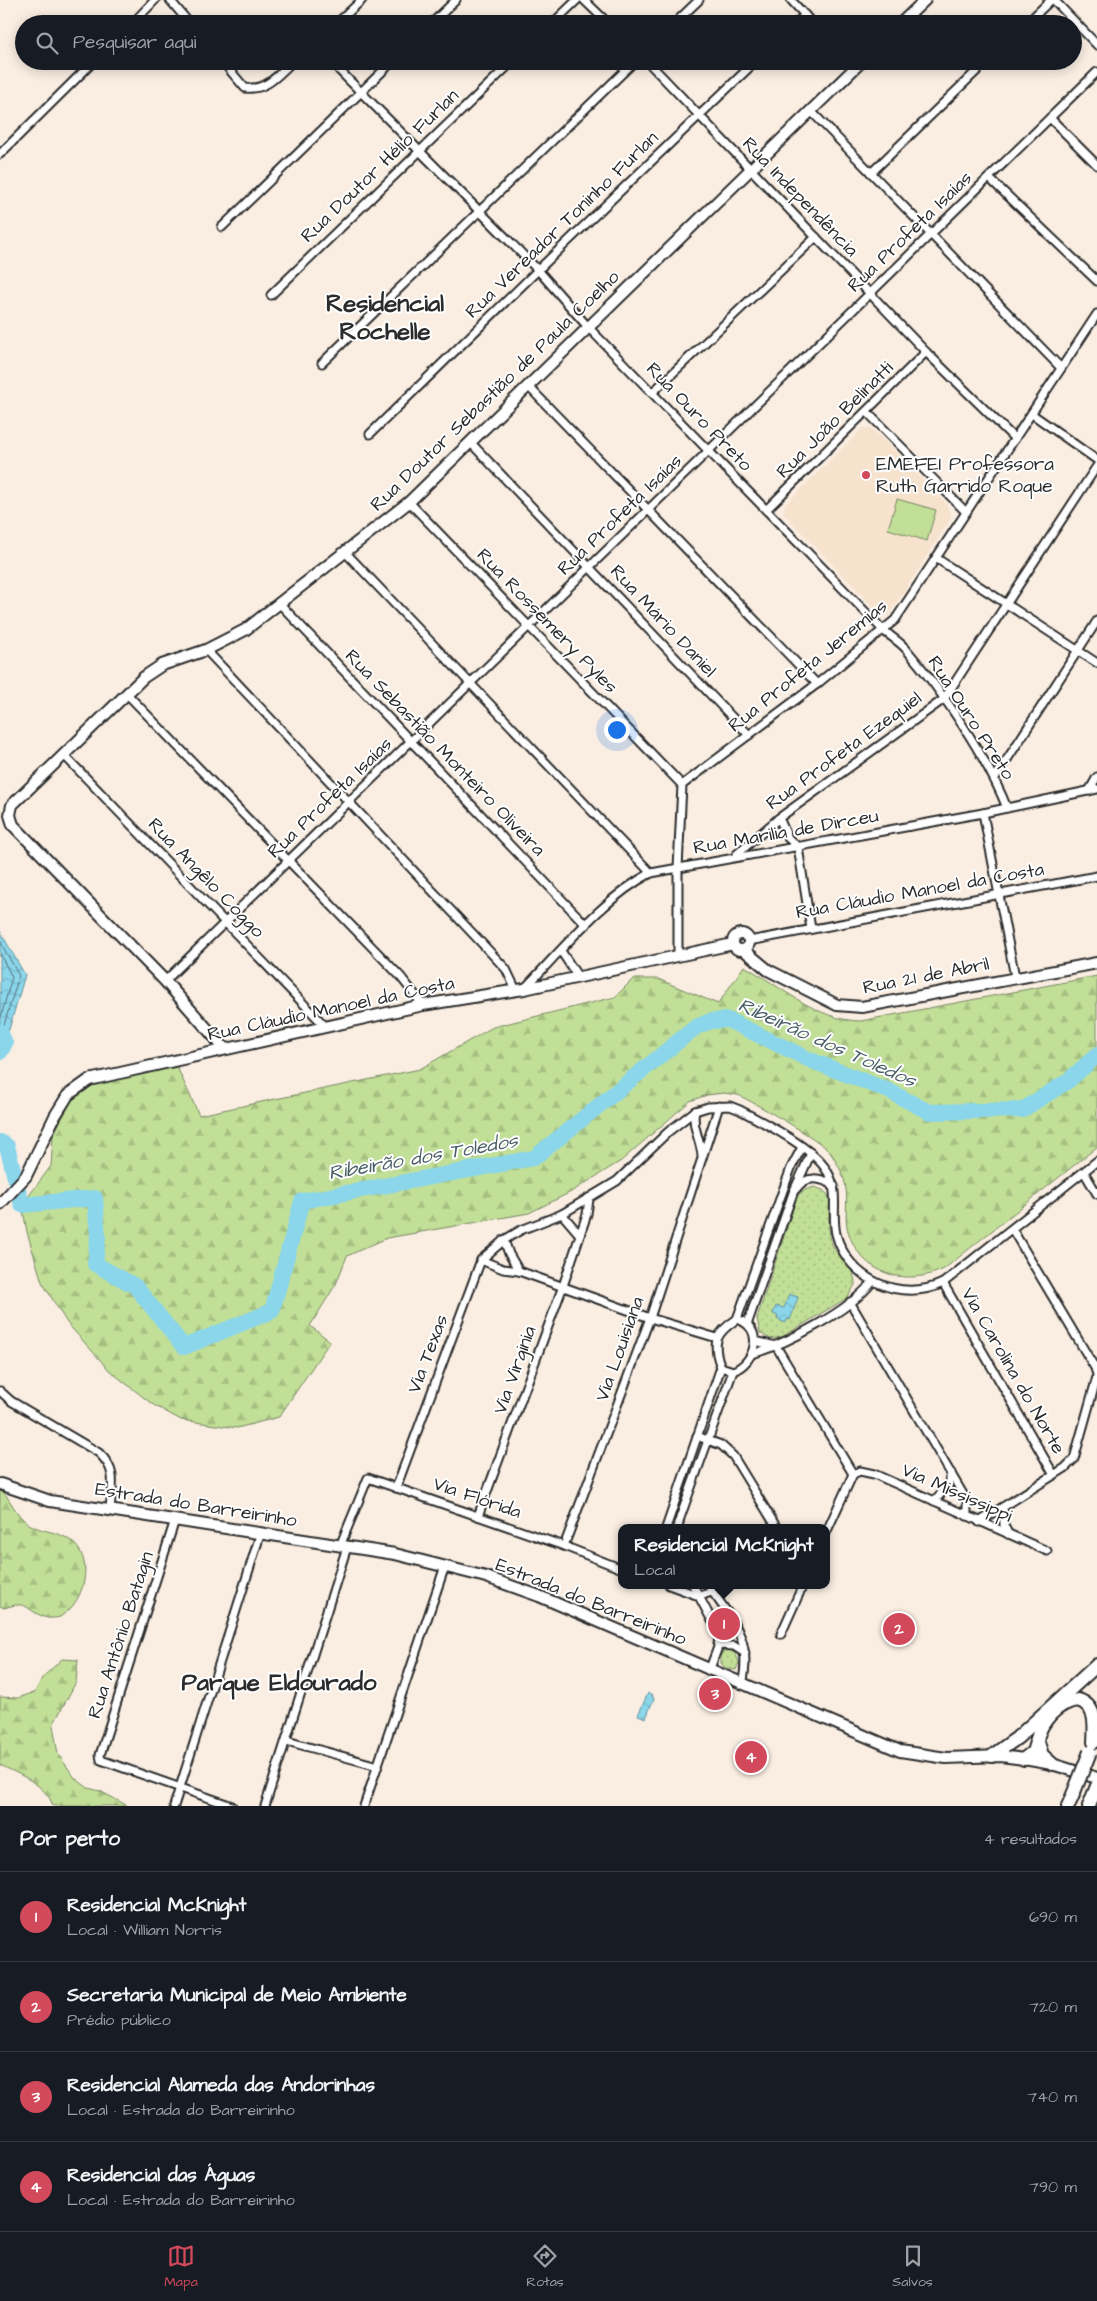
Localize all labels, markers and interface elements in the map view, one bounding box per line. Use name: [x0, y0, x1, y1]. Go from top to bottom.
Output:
search box: [15, 15, 1082, 70]
icon: search: [33, 29, 61, 57]
text: Pesquisar aqui: [73, 29, 196, 56]
street label: Rua Doutor Hélio Furlan: [295, 83, 465, 249]
street label: Rua Vereador Toninho Furlan: [459, 125, 665, 325]
street label: Rua Independência: [736, 131, 865, 263]
street label: Rua Profeta Isaías: [841, 165, 979, 299]
street label: Rua Doutor Sebastião de Paula Coelho: [364, 264, 626, 518]
district label: Residencial Rochelle: [326, 287, 444, 349]
street label: Rua João Belinatti: [770, 355, 900, 485]
street label: Rua Ouro Preto: [640, 356, 759, 478]
street label: Rua Profeta Isaías: [551, 448, 689, 582]
place label: EMEFEI Professora Ruth Garrido Roque: [876, 451, 1054, 500]
marker: EMEFEI Professora Ruth Garrido Roque: [860, 469, 872, 481]
street label: Rua Rossemery Pyles: [470, 542, 624, 700]
street label: Rua Mário Daniel: [604, 559, 722, 683]
street label: Rua Profeta Jeremias: [722, 593, 894, 739]
street label: Rua Sebastião Monteiro Oliveira: [339, 643, 552, 863]
street label: Rua Ouro Preto: [921, 651, 1021, 786]
street label: Rua Profeta Ezequiel: [761, 685, 927, 817]
your location: [604, 717, 630, 743]
street label: Rua Profeta Isaías: [261, 731, 399, 865]
street label: Rua Marilia de Dirceu: [691, 802, 881, 862]
street label: Rua Angêlo Coggo: [141, 812, 271, 945]
street label: Rua Cláudio Manoel da Costa: [794, 856, 1047, 926]
street label: Rua 21 de Abril: [861, 951, 992, 1001]
street label: Rua Cláudio Manoel da Costa: [205, 970, 457, 1048]
water label: Ribeirão dos Toledos: [734, 991, 921, 1095]
water label: Ribeirão dos Toledos: [326, 1126, 521, 1187]
street label: Via Carolina do Norte: [954, 1283, 1072, 1459]
street label: Via Louisiana: [589, 1293, 652, 1405]
street label: Via Texas: [401, 1311, 455, 1397]
street label: Via Virginia: [487, 1322, 544, 1418]
street label: Via Mississippi: [897, 1457, 1017, 1529]
street label: Via Flórida: [429, 1470, 525, 1526]
street label: Estrada do Barreirinho: [93, 1476, 299, 1534]
popup: [618, 1524, 830, 1589]
text: Residencial McKnight: [634, 1532, 814, 1559]
street label: Rua Antônio Batagin: [81, 1548, 162, 1722]
street label: Estrada do Barreirinho: [491, 1551, 691, 1653]
text: Local: [634, 1559, 675, 1581]
pin: 1: [708, 1605, 740, 1643]
pin: 2: [883, 1610, 915, 1648]
district label: Parque Eldourado: [181, 1666, 377, 1700]
pin: 3: [699, 1675, 731, 1713]
pin: 4: [735, 1738, 767, 1776]
text: Por perto: [20, 1824, 120, 1853]
text: 4 resultados: [984, 1828, 1077, 1850]
text: Residencial McKnight: [67, 1892, 246, 1919]
text: 1: [35, 1906, 37, 1928]
text: 690 m: [1029, 1906, 1077, 1928]
text: Local · William Norris: [67, 1919, 222, 1941]
text: Secretaria Municipal de Meio Ambiente: [67, 1982, 407, 2009]
text: 2: [31, 1996, 41, 2018]
text: 720 m: [1029, 1996, 1077, 2018]
text: Prédio público: [67, 2009, 171, 2031]
text: Residencial Alameda das Andorinhas: [67, 2072, 375, 2099]
text: 3: [32, 2086, 40, 2108]
text: 740 m: [1027, 2086, 1077, 2108]
text: Local · Estrada do Barreirinho: [67, 2099, 295, 2121]
text: Residencial das Águas: [67, 2162, 255, 2189]
text: 4: [31, 2176, 41, 2198]
text: 790 m: [1029, 2176, 1077, 2198]
text: Local · Estrada do Barreirinho: [67, 2189, 295, 2211]
tab: Mapa: [164, 2242, 198, 2292]
tab: Rotas: [526, 2242, 564, 2292]
tab: Salvos: [892, 2242, 933, 2292]

